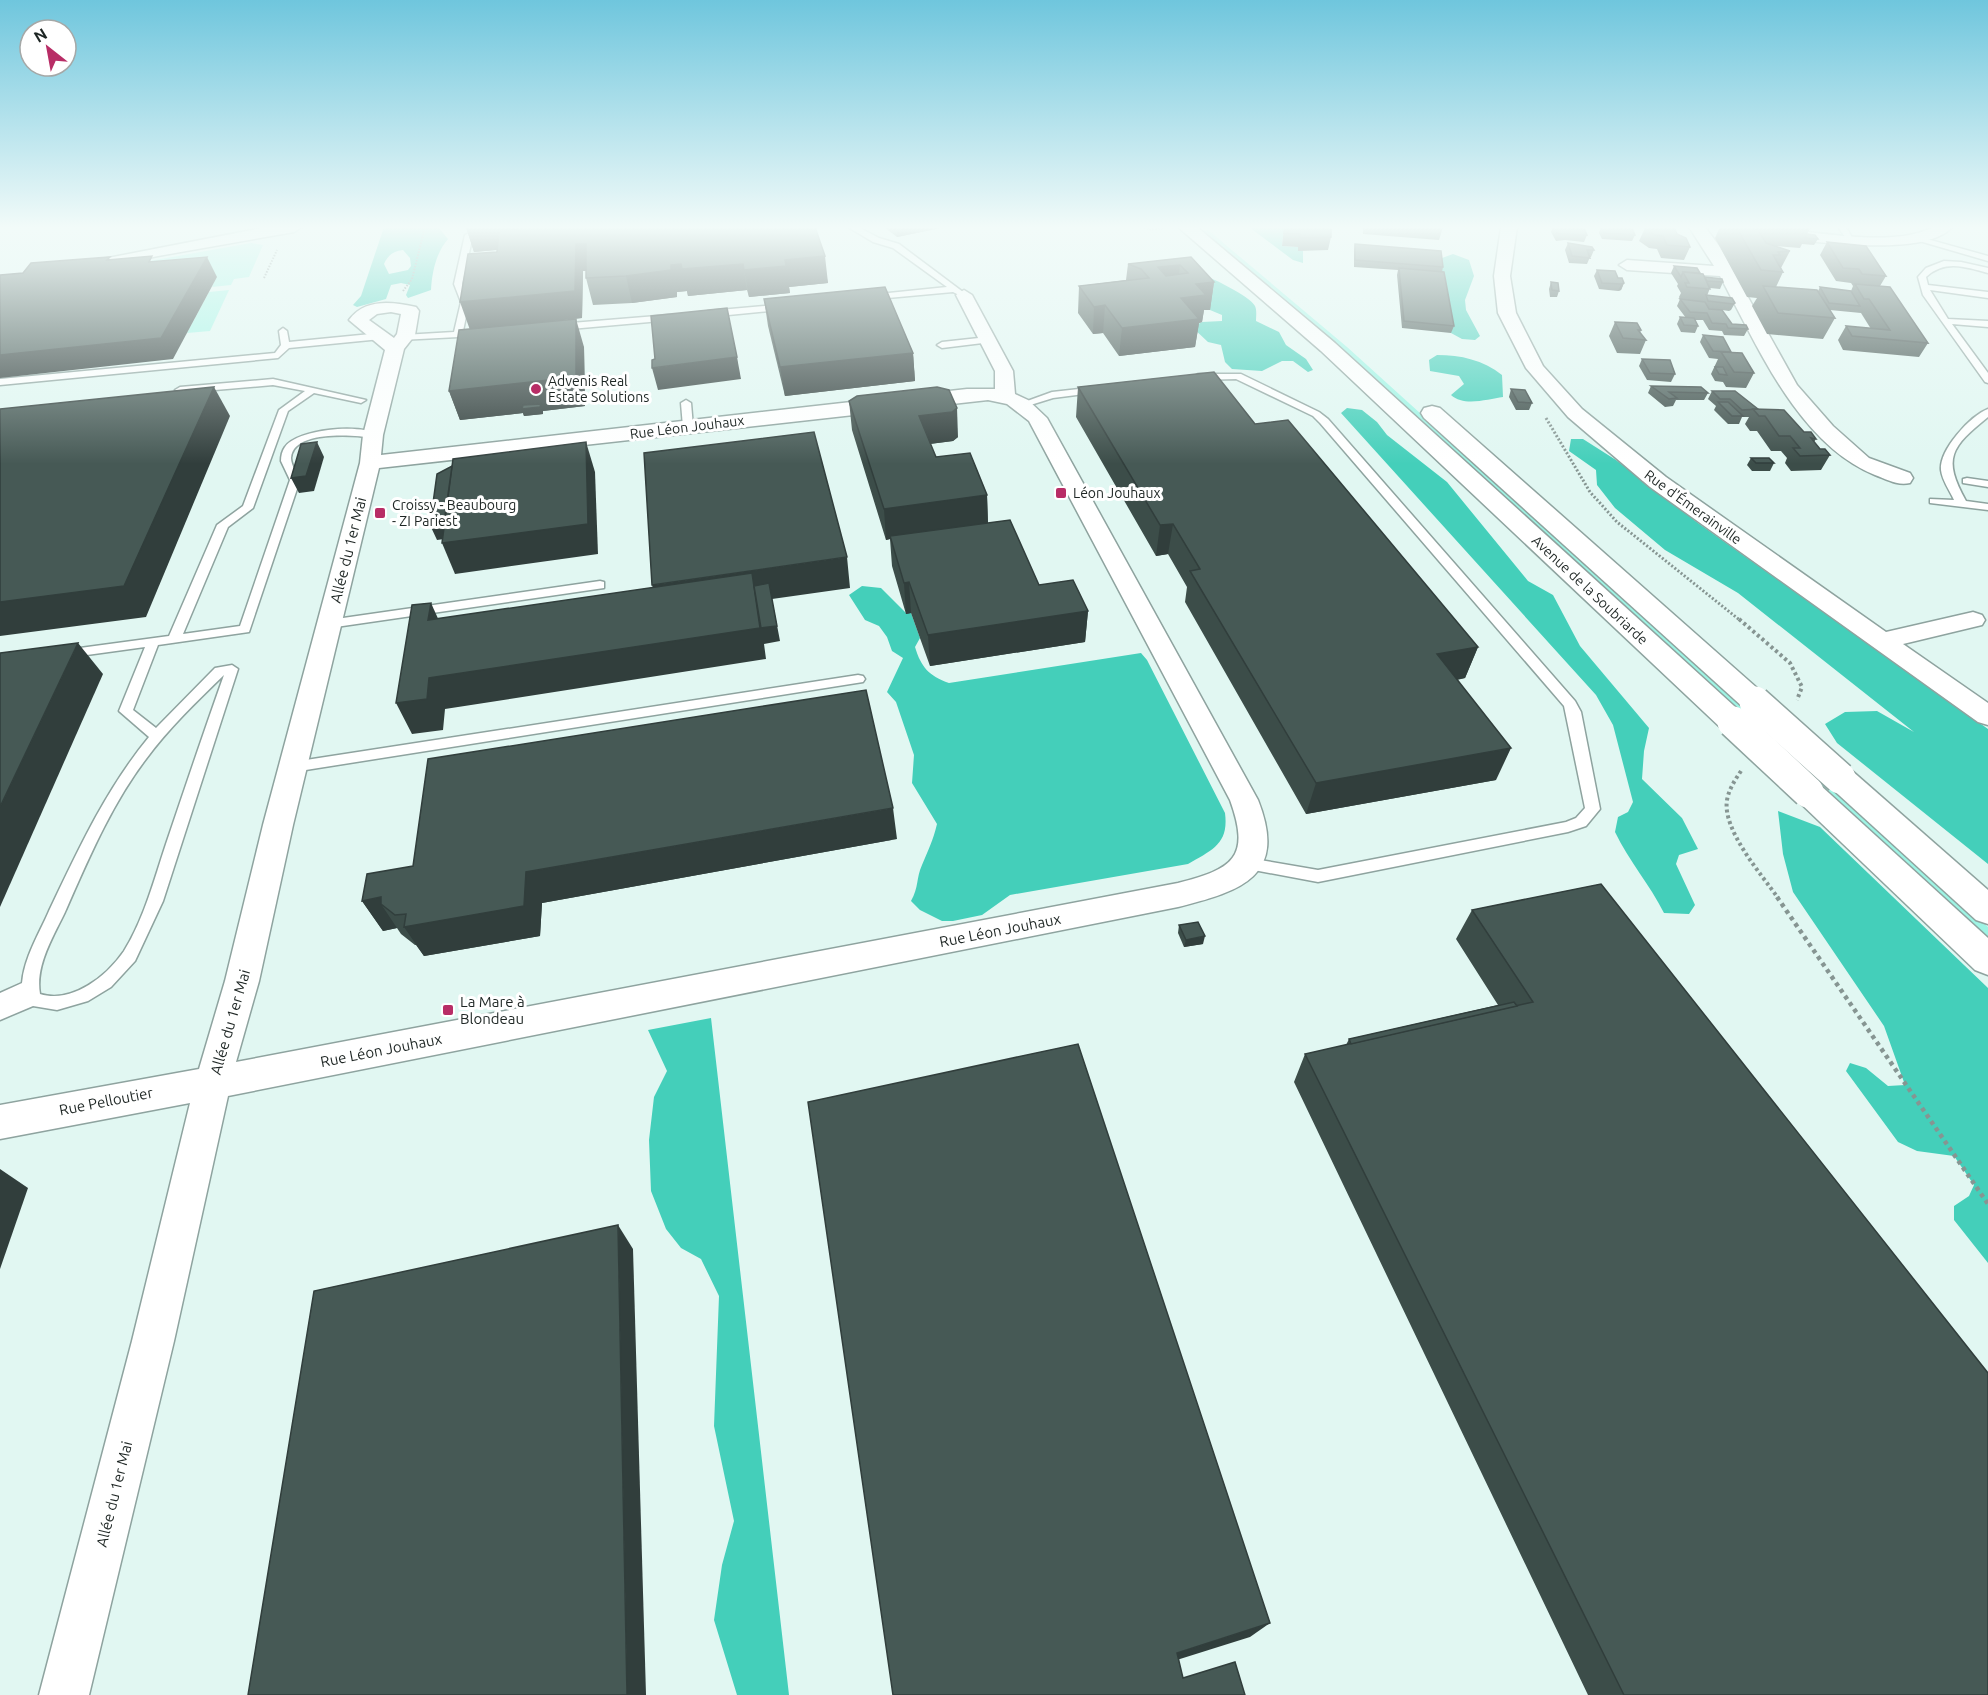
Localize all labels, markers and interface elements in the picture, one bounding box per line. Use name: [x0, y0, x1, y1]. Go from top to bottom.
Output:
north arrow: [18, 18, 78, 78]
text: N: [31, 24, 50, 46]
place label: Advenis Real Estate Solutions: [548, 373, 649, 405]
marker: Advenis Real Estate Solutions: [529, 382, 543, 396]
street label: Rue Léon Jouhaux: [629, 412, 745, 442]
street label: Rue d'Émerainville: [1641, 466, 1745, 548]
place label: Léon Jouhaux: [1073, 485, 1161, 501]
marker: Léon Jouhaux: [1054, 486, 1068, 500]
street label: Allée du 1er Mai: [327, 495, 369, 605]
place label: Croissy - Beaubourg - ZI Pariest: [392, 497, 516, 529]
marker: Croissy - Beaubourg - ZI Pariest: [373, 506, 387, 520]
street label: Avenue de la Soubriarde: [1529, 532, 1651, 648]
street label: Rue Léon Jouhaux: [938, 910, 1063, 950]
street label: Allée du 1er Mai: [207, 967, 253, 1077]
place label: La Mare à Blondeau: [460, 993, 525, 1027]
marker: La Mare à Blondeau: [441, 1003, 455, 1017]
street label: Rue Léon Jouhaux: [319, 1030, 444, 1070]
street label: Rue Pelloutier: [58, 1084, 155, 1118]
street label: Allée du 1er Mai: [93, 1439, 135, 1549]

